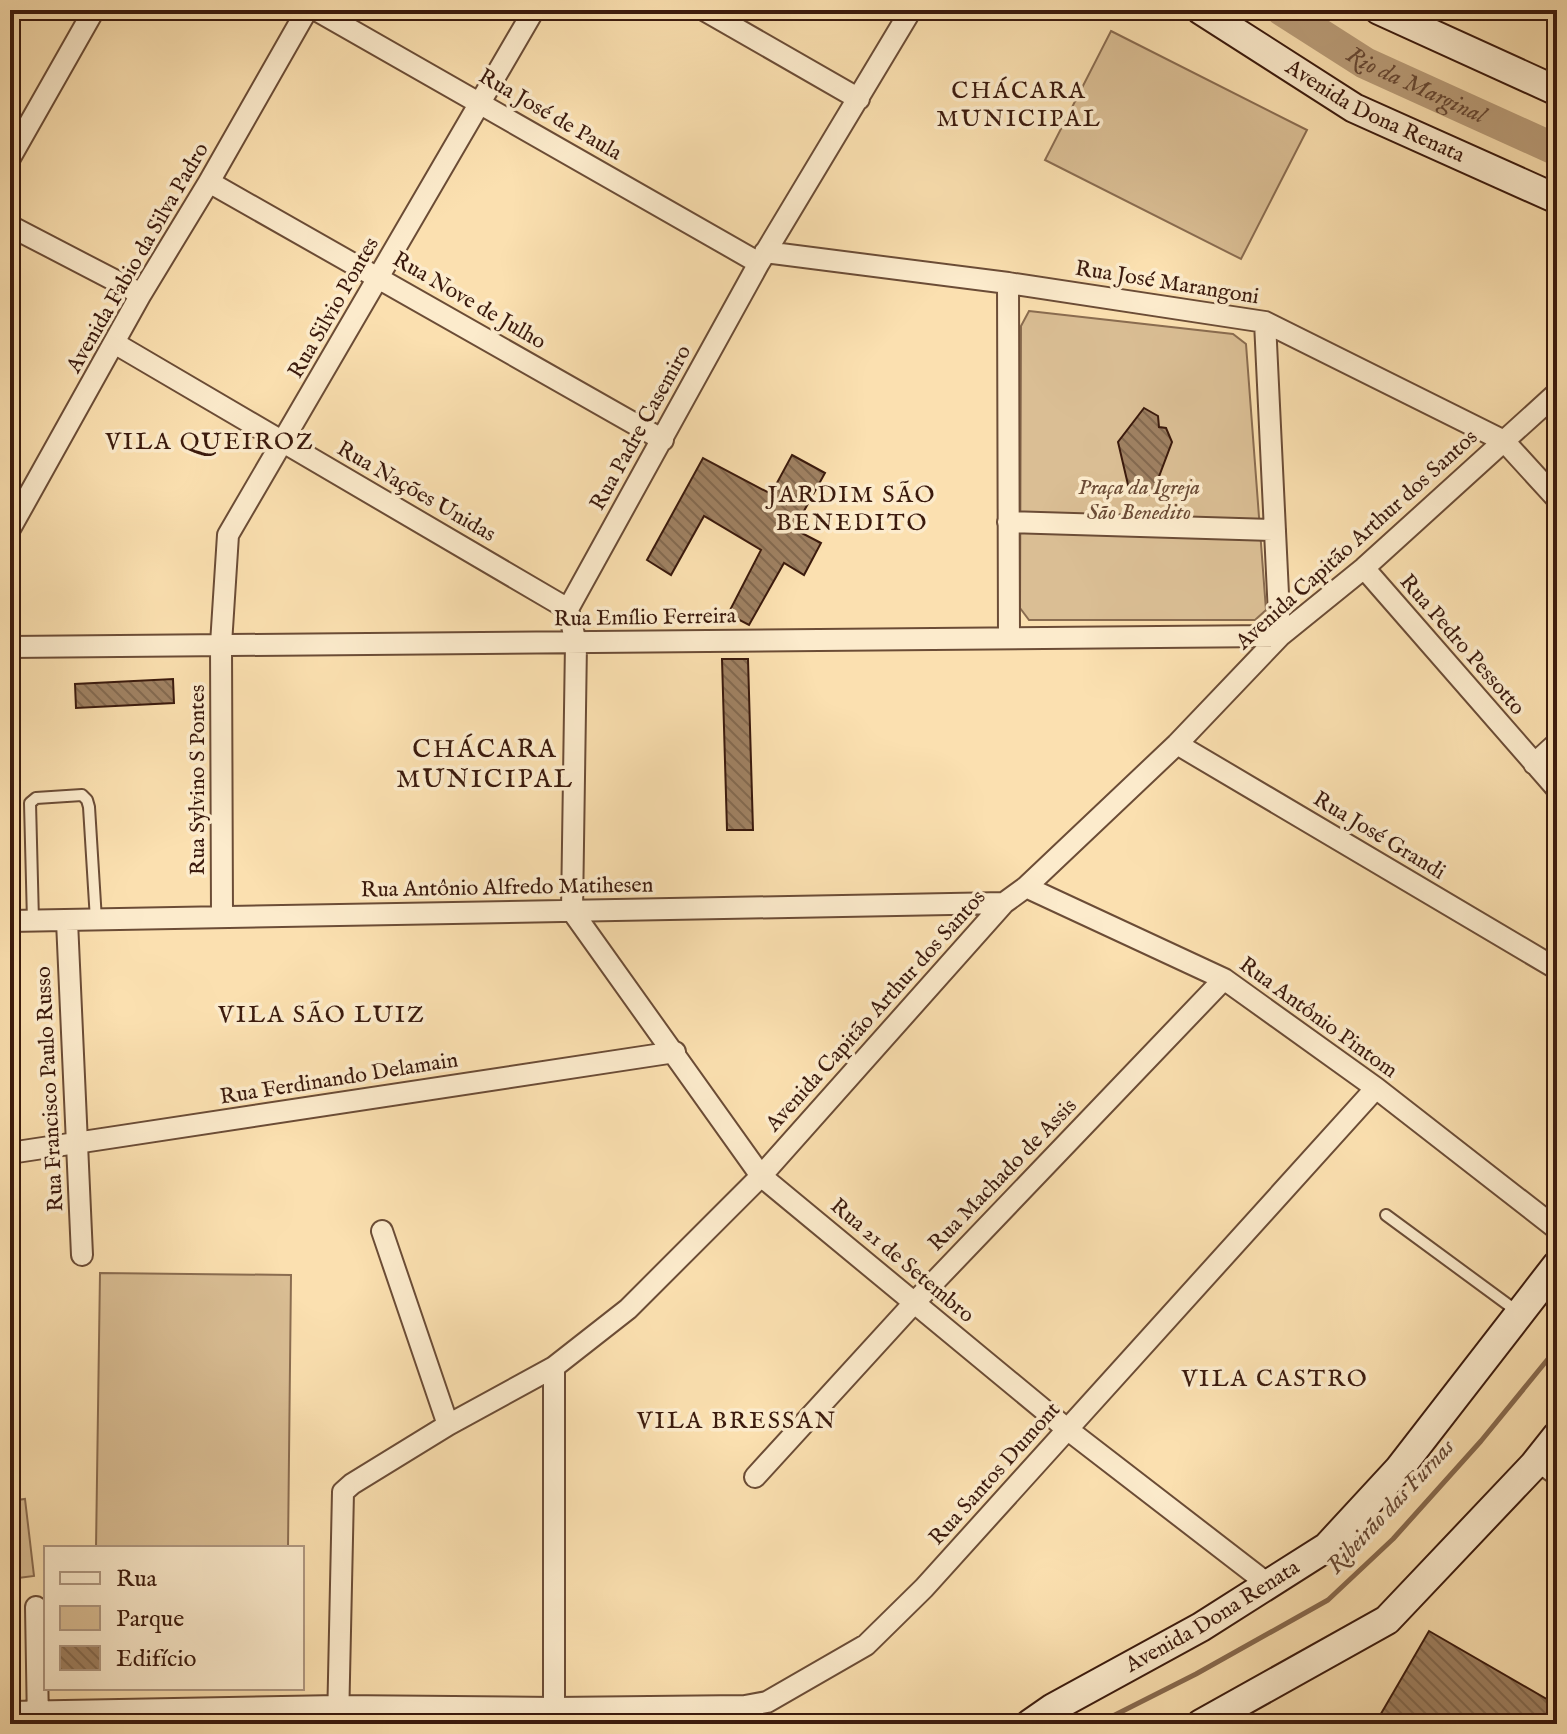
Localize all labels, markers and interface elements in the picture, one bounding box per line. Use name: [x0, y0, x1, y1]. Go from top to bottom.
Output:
water label: Rio da Marginal: [1340, 39, 1492, 132]
street label: Avenida Dona Renata: [1279, 53, 1469, 170]
street label: Rua José de Paula: [473, 63, 627, 168]
district label: CHÁCARA MUNICIPAL: [936, 76, 1102, 135]
street label: Avenida Fabio da Silva Padro: [60, 138, 216, 379]
street label: Rua Silvio Pontes: [282, 232, 386, 384]
street label: Rua Nove de Julho: [387, 246, 551, 356]
street label: Rua José Marangoni: [1073, 255, 1261, 311]
street label: Rua Padre Casemiro: [584, 340, 698, 516]
street label: Avenida Capitão Arthur dos Santos: [1229, 424, 1484, 657]
district label: VILA QUEIROZ: [104, 427, 315, 458]
street label: Rua Nações Unidas: [332, 435, 500, 549]
park label: Praça da Igreja São Benedito: [1078, 474, 1200, 527]
district label: JARDIM SÃO BENEDITO: [765, 480, 936, 539]
street label: Rua Pedro Pessotto: [1393, 569, 1531, 721]
street label: Rua Emílio Ferreira: [553, 602, 737, 634]
street label: Rua Sylvino S Pontes: [184, 685, 212, 875]
district label: CHÁCARA MUNICIPAL: [396, 733, 574, 796]
street label: Rua José Grandi: [1308, 785, 1450, 887]
street label: Rua Antônio Alfredo Matihesen: [360, 871, 654, 905]
street label: Avenida Capitão Arthur dos Santos: [759, 884, 992, 1139]
street label: Rua Antônio Pintom: [1233, 951, 1403, 1085]
street label: Rua Francisco Paulo Russo: [30, 965, 70, 1213]
district label: VILA SÃO LUIZ: [217, 1000, 426, 1031]
street label: Rua Ferdinando Delamain: [218, 1046, 460, 1112]
street label: Rua Machado de Assis: [923, 1093, 1083, 1257]
street label: Rua 21 de Setembro: [824, 1192, 980, 1330]
district label: VILA CASTRO: [1180, 1364, 1369, 1395]
street label: Rua Santos Dumont: [923, 1396, 1067, 1552]
district label: VILA BRESSAN: [636, 1406, 837, 1437]
water label: Ribeirão das Furnas: [1320, 1432, 1462, 1581]
legend: [44, 1546, 304, 1690]
street label: Avenida Dona Renata: [1120, 1554, 1306, 1680]
text: Rua: [116, 1564, 158, 1595]
text: Parque: [116, 1604, 184, 1635]
text: Edifício: [116, 1644, 196, 1675]

